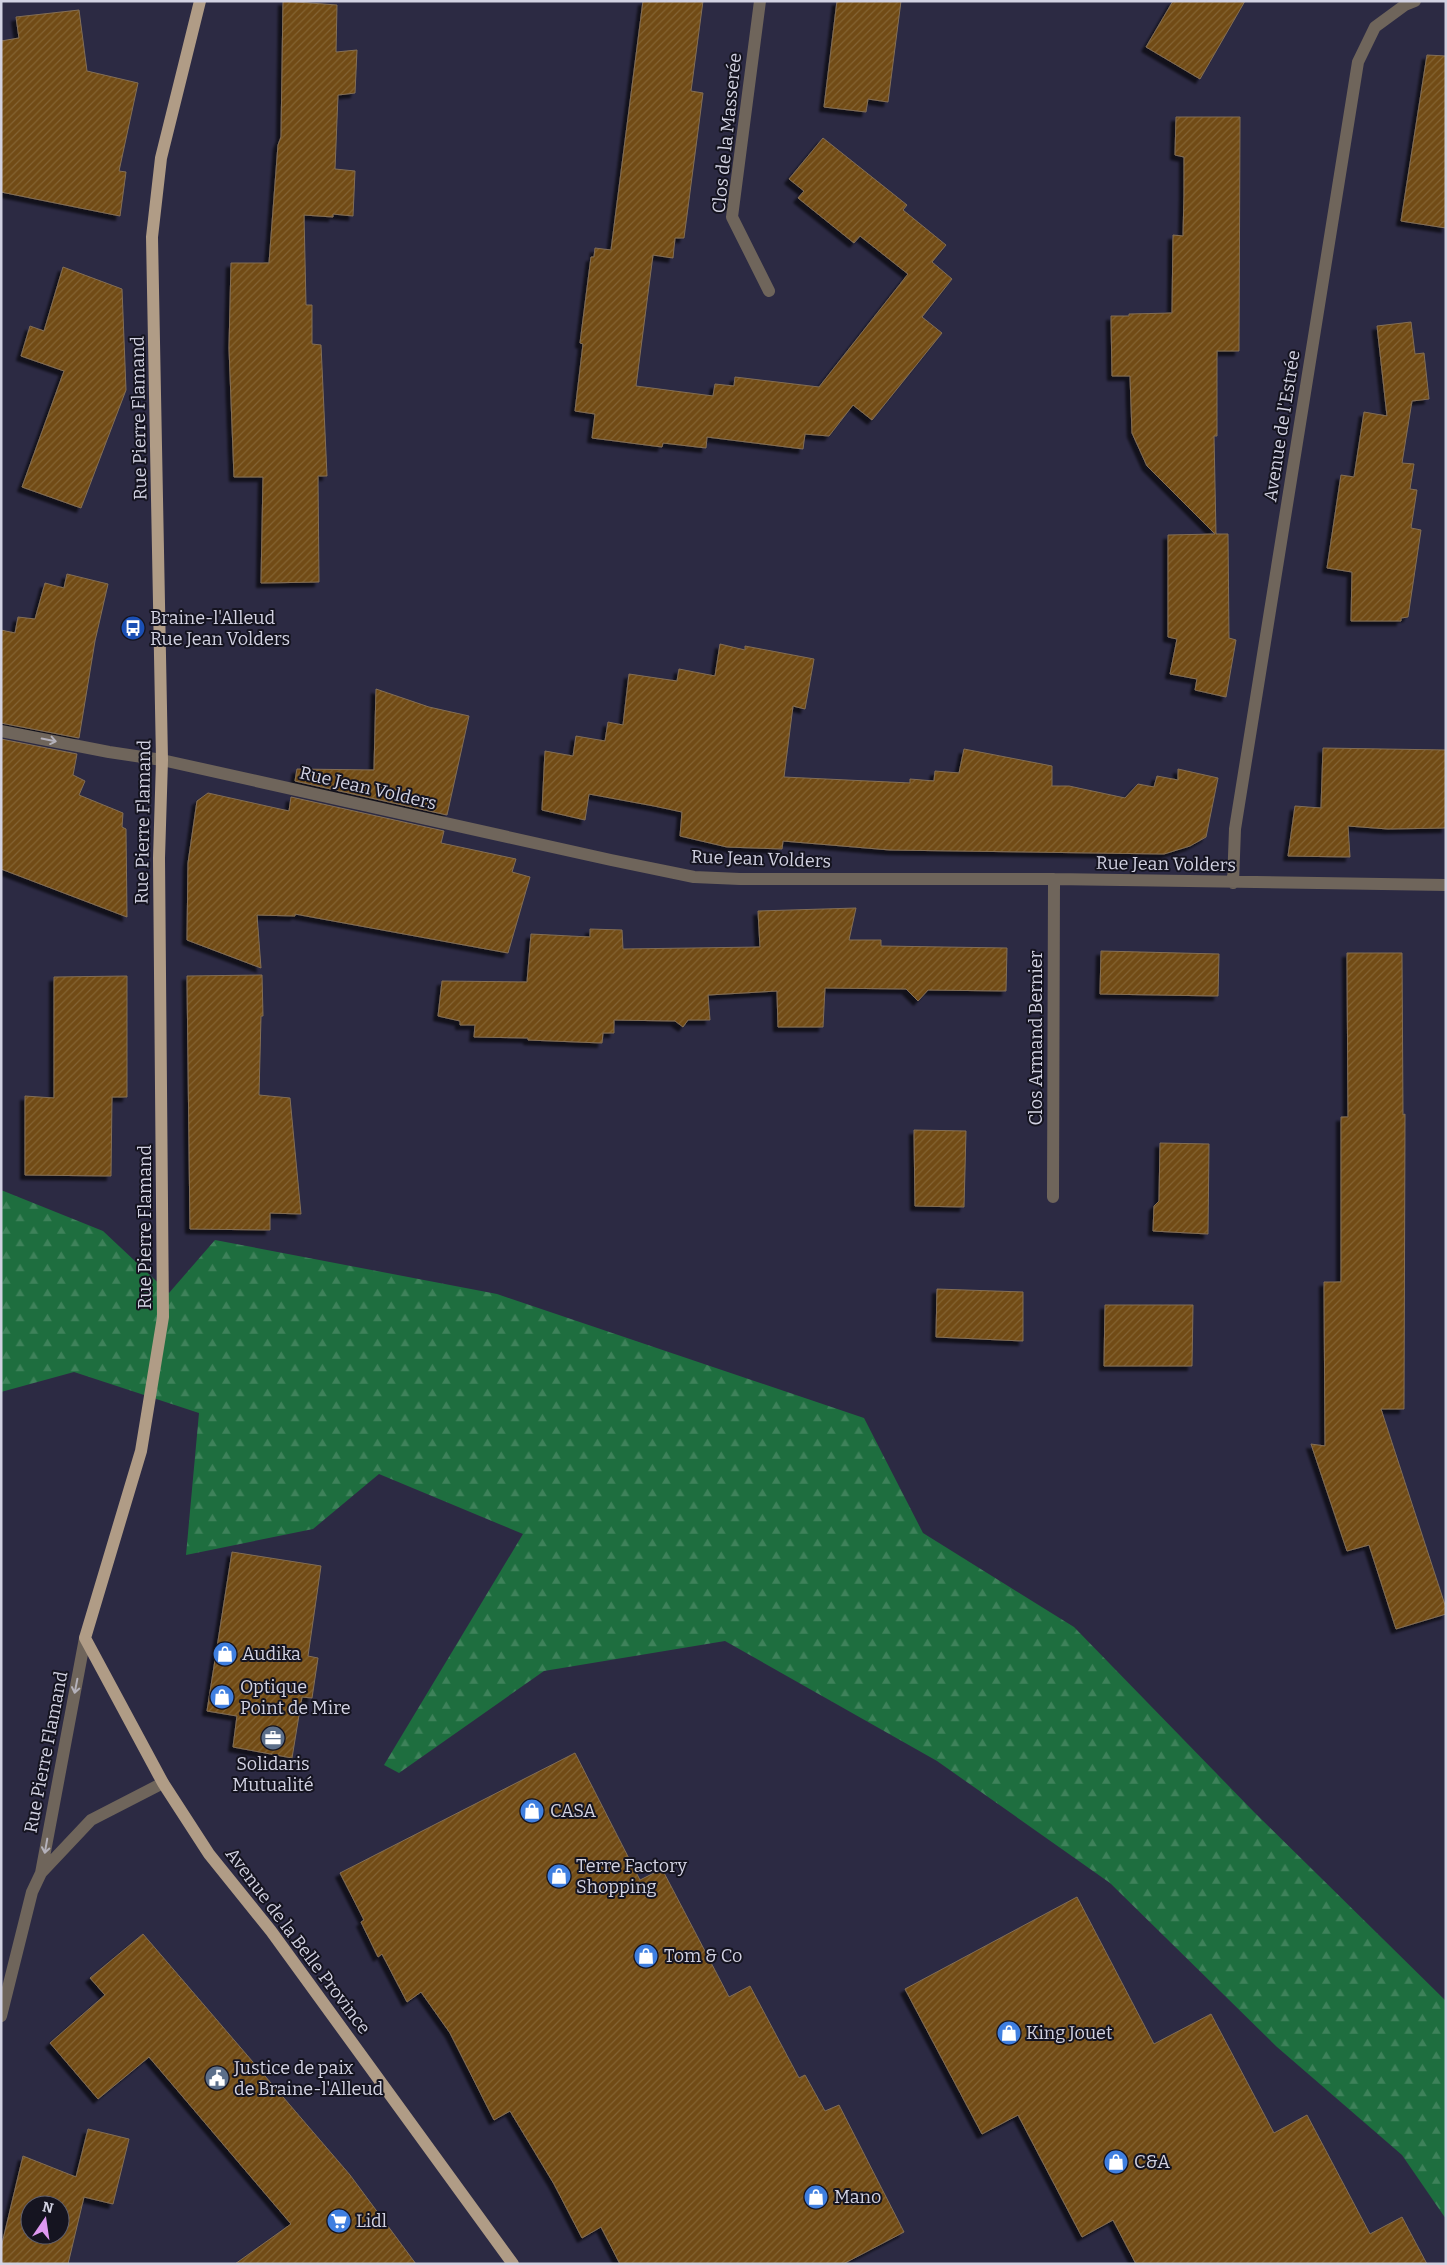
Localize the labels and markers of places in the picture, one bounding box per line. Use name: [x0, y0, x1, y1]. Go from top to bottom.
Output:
place label: Braine-l'Alleud Rue Jean Volders: [150, 607, 290, 650]
bus stop icon: Braine-l'Alleud Rue Jean Volders: [120, 615, 146, 641]
shop icon: Audika: [212, 1641, 238, 1667]
place label: Audika: [242, 1643, 301, 1665]
place label: Optique Point de Mire: [240, 1676, 351, 1719]
shop icon: Optique Point de Mire: [209, 1684, 235, 1710]
office icon: Solidaris Mutualité: [260, 1725, 286, 1751]
place label: Solidaris Mutualité: [232, 1753, 314, 1796]
shop icon: CASA: [519, 1798, 545, 1824]
place label: CASA: [550, 1800, 596, 1822]
place label: Terre Factory Shopping: [576, 1855, 687, 1898]
shop icon: Terre Factory Shopping: [546, 1863, 572, 1889]
shop icon: Tom & Co: [633, 1943, 659, 1969]
place label: Tom & Co: [664, 1945, 742, 1967]
shop icon: King Jouet: [996, 2020, 1022, 2046]
place label: King Jouet: [1026, 2022, 1113, 2044]
place label: Justice de paix de Braine-l'Alleud: [233, 2057, 384, 2100]
public building icon: Justice de paix de Braine-l'Alleud: [204, 2065, 230, 2091]
shop icon: C&A: [1103, 2149, 1129, 2175]
place label: C&A: [1134, 2151, 1170, 2173]
shop icon: Mano: [803, 2184, 829, 2210]
place label: Mano: [834, 2186, 881, 2208]
supermarket icon: Lidl: [326, 2208, 352, 2234]
place label: Lidl: [356, 2210, 387, 2232]

